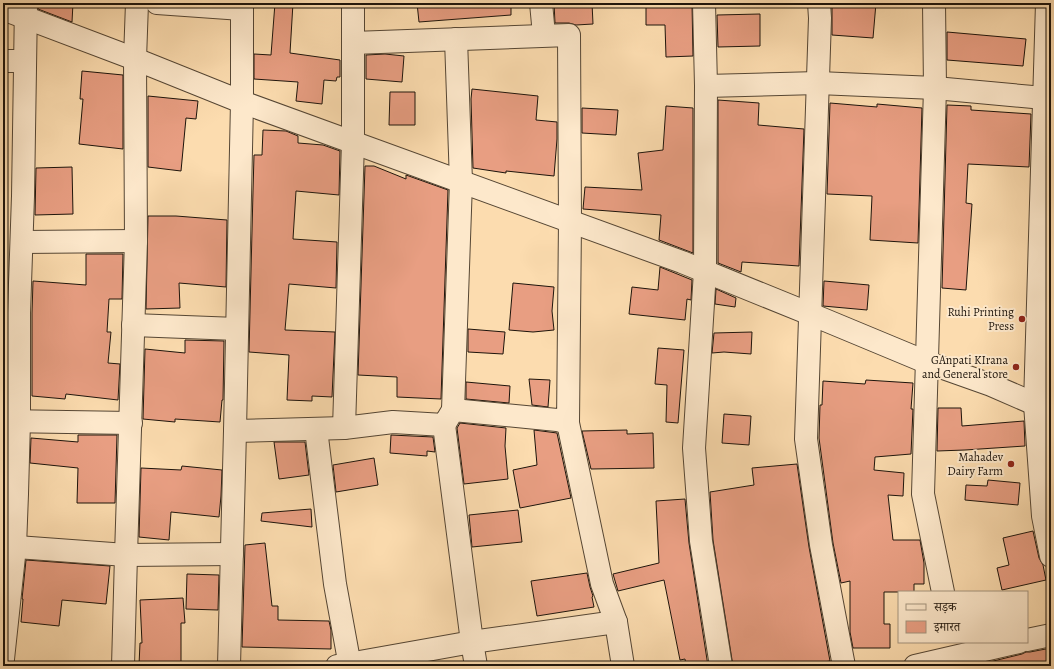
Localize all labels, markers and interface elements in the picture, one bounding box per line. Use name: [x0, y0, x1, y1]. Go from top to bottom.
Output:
place label: Ruhi Printing Press: [947, 304, 1014, 334]
marker: Ruhi Printing Press: [1017, 314, 1027, 324]
place label: GAnpati KIrana and General store: [922, 352, 1008, 382]
marker: GAnpati KIrana and General store: [1011, 362, 1021, 372]
place label: Mahadev Dairy Farm: [947, 449, 1004, 479]
marker: Mahadev Dairy Farm: [1006, 459, 1016, 469]
legend: [898, 591, 1028, 643]
text: सड़क: [933, 599, 958, 615]
text: इमारत: [933, 619, 961, 635]

